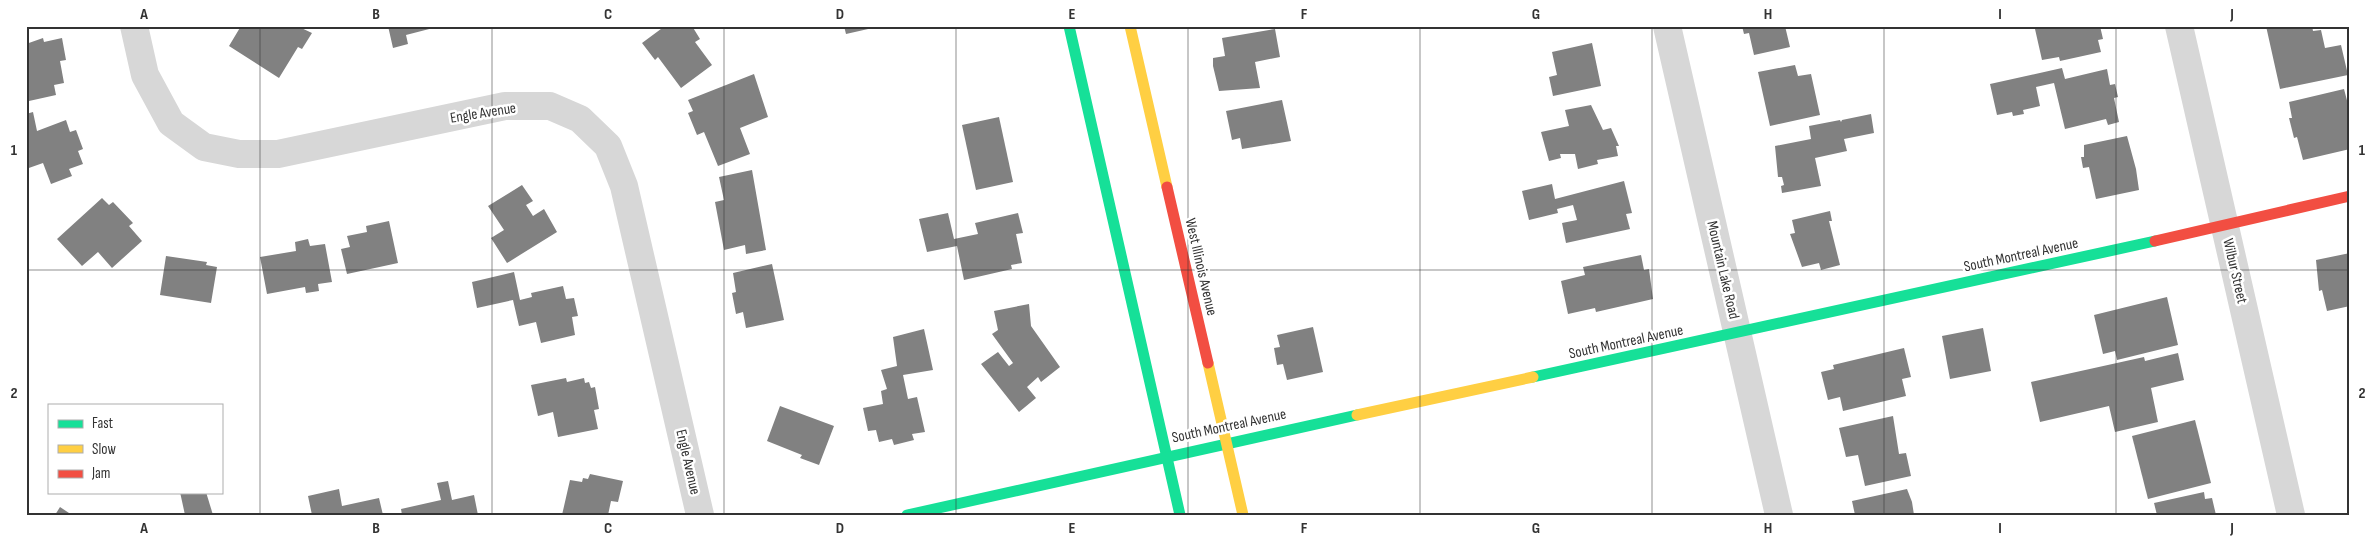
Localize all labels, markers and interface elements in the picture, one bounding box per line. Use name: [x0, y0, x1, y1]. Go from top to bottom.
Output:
text: A: [139, 5, 148, 24]
text: B: [372, 5, 380, 24]
text: C: [604, 5, 612, 24]
text: D: [836, 5, 844, 24]
text: E: [1069, 5, 1076, 24]
text: F: [1301, 5, 1308, 24]
text: G: [1532, 5, 1540, 24]
text: H: [1764, 5, 1772, 24]
text: I: [1998, 5, 2002, 24]
text: J: [2229, 5, 2234, 24]
street label: Engle Avenue: [449, 98, 517, 128]
text: 1: [11, 141, 18, 160]
text: 1: [2359, 141, 2366, 160]
street label: West Illinois Avenue: [1181, 216, 1221, 318]
street label: Mountain Lake Road: [1702, 219, 1744, 321]
street label: South Montreal Avenue: [1962, 234, 2080, 276]
street label: Wilbur Street: [2218, 237, 2252, 306]
street label: South Montreal Avenue: [1567, 321, 1685, 363]
text: 2: [10, 384, 18, 403]
text: 2: [2358, 384, 2366, 403]
legend: [48, 404, 222, 494]
street label: South Montreal Avenue: [1170, 405, 1288, 447]
text: Fast: [92, 414, 114, 433]
street label: Engle Avenue: [671, 427, 705, 497]
text: Slow: [92, 440, 116, 459]
text: Jam: [91, 464, 110, 483]
text: A: [139, 519, 148, 538]
text: B: [372, 519, 380, 538]
text: C: [604, 519, 612, 538]
text: D: [836, 519, 844, 538]
text: E: [1069, 519, 1076, 538]
text: F: [1301, 519, 1308, 538]
text: G: [1532, 519, 1540, 538]
text: H: [1764, 519, 1772, 538]
text: I: [1998, 519, 2002, 538]
text: J: [2229, 519, 2234, 538]

